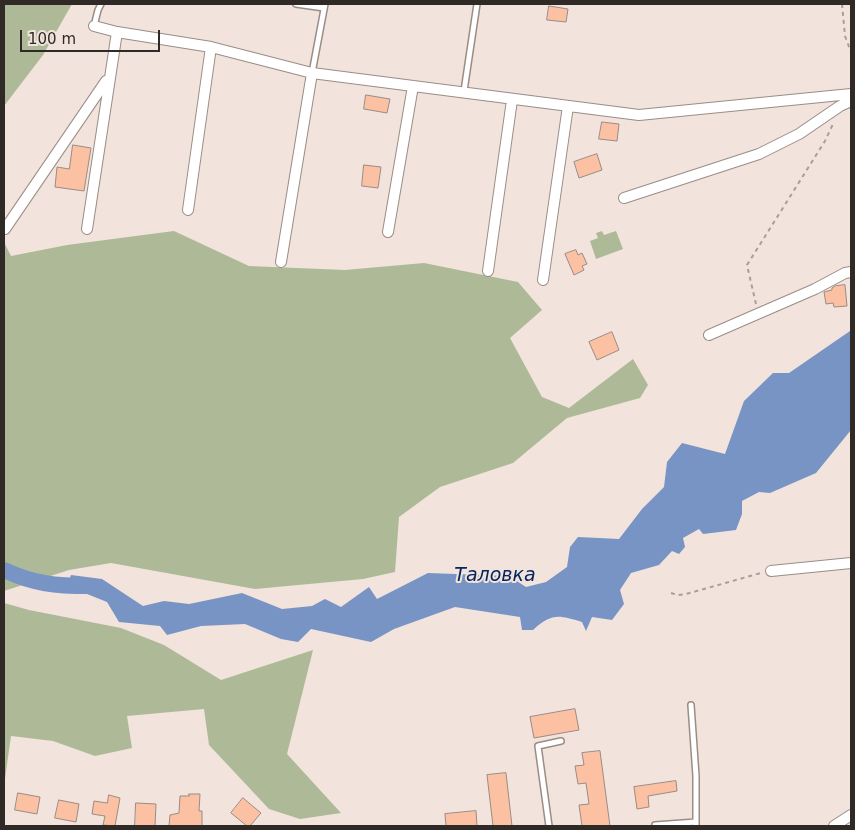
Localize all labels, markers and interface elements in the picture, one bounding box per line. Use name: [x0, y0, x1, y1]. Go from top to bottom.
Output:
scale bar: [22, 20, 162, 52]
text: 100 m: [28, 30, 76, 48]
water label: Таловка: [454, 565, 536, 587]

